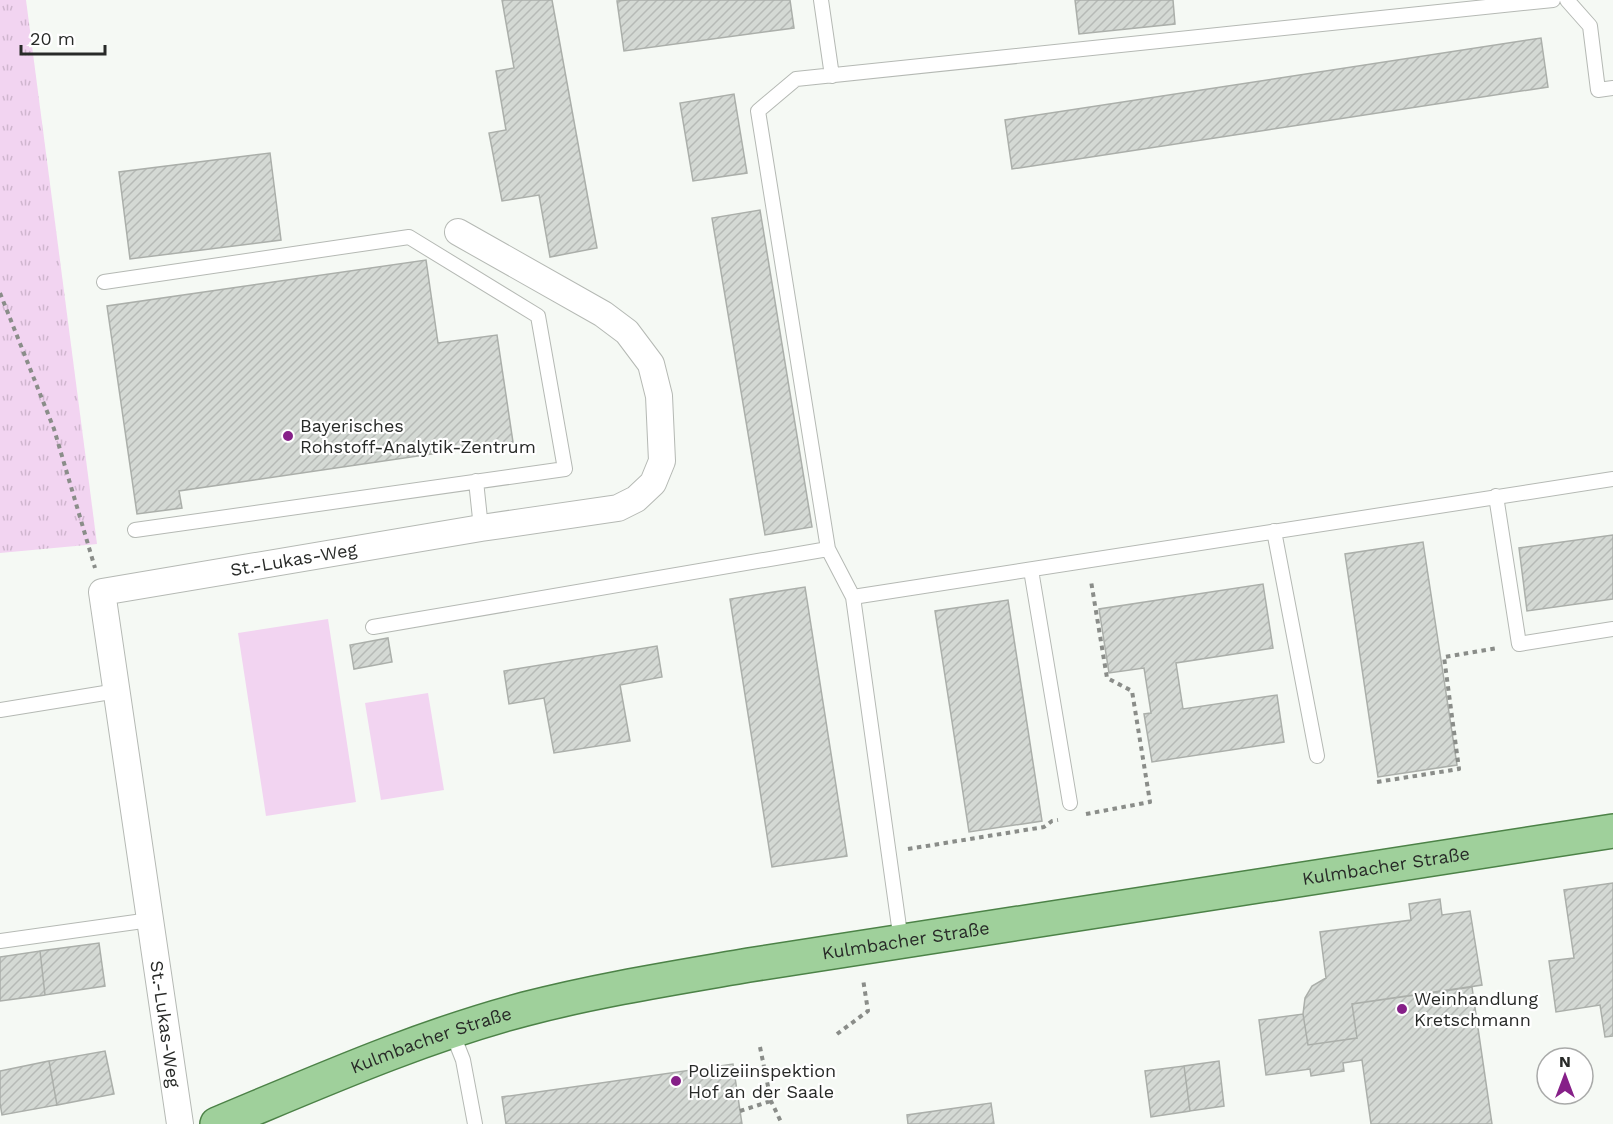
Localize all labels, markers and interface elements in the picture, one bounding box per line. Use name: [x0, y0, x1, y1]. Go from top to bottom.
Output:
scale bar: [21, 18, 105, 56]
text: 20 m: [30, 28, 75, 49]
place label: Bayerisches Rohstoff-Analytik-Zentrum: [300, 415, 536, 457]
marker: Bayerisches Rohstoff-Analytik-Zentrum: [281, 429, 295, 443]
street label: St.-Lukas-Weg: [229, 538, 359, 580]
street label: Kulmbacher Straße: [1301, 842, 1471, 889]
street label: Kulmbacher Straße: [820, 917, 991, 964]
street label: St.-Lukas-Weg: [146, 959, 185, 1089]
place label: Weinhandlung Kretschmann: [1414, 988, 1539, 1030]
street label: Kulmbacher Straße: [347, 1002, 514, 1078]
marker: Weinhandlung Kretschmann: [1395, 1002, 1409, 1016]
north arrow: [1535, 1046, 1595, 1106]
text: N: [1559, 1052, 1571, 1071]
place label: Polizeiinspektion Hof an der Saale: [688, 1060, 836, 1102]
marker: Polizeiinspektion Hof an der Saale: [669, 1074, 683, 1088]

